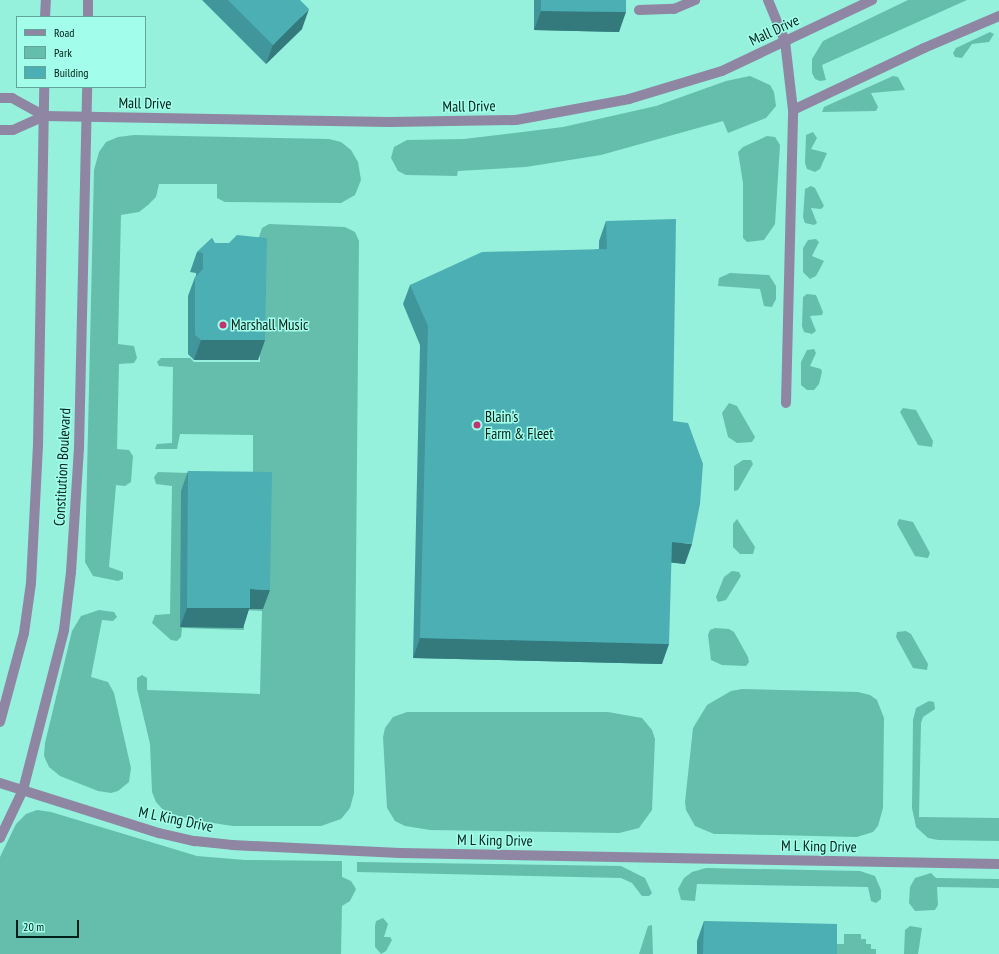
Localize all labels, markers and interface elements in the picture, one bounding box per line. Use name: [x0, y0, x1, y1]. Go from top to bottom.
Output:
street label: Mall Drive: [746, 11, 802, 49]
legend: [16, 16, 146, 88]
text: Road: [54, 25, 74, 40]
text: Park: [54, 45, 72, 60]
text: Building: [54, 65, 89, 80]
street label: Mall Drive: [118, 94, 172, 112]
street label: Mall Drive: [442, 97, 496, 115]
place label: Marshall Music: [231, 316, 308, 334]
marker: Marshall Music: [218, 320, 228, 330]
place label: Blain's Farm & Fleet: [485, 407, 553, 442]
street label: Constitution Boulevard: [50, 408, 74, 526]
marker: Blain's Farm & Fleet: [472, 420, 482, 430]
street label: M L King Drive: [137, 802, 215, 836]
street label: M L King Drive: [457, 830, 533, 850]
street label: M L King Drive: [781, 836, 857, 856]
scale bar: [18, 912, 81, 938]
text: 20 m: [23, 919, 44, 934]

